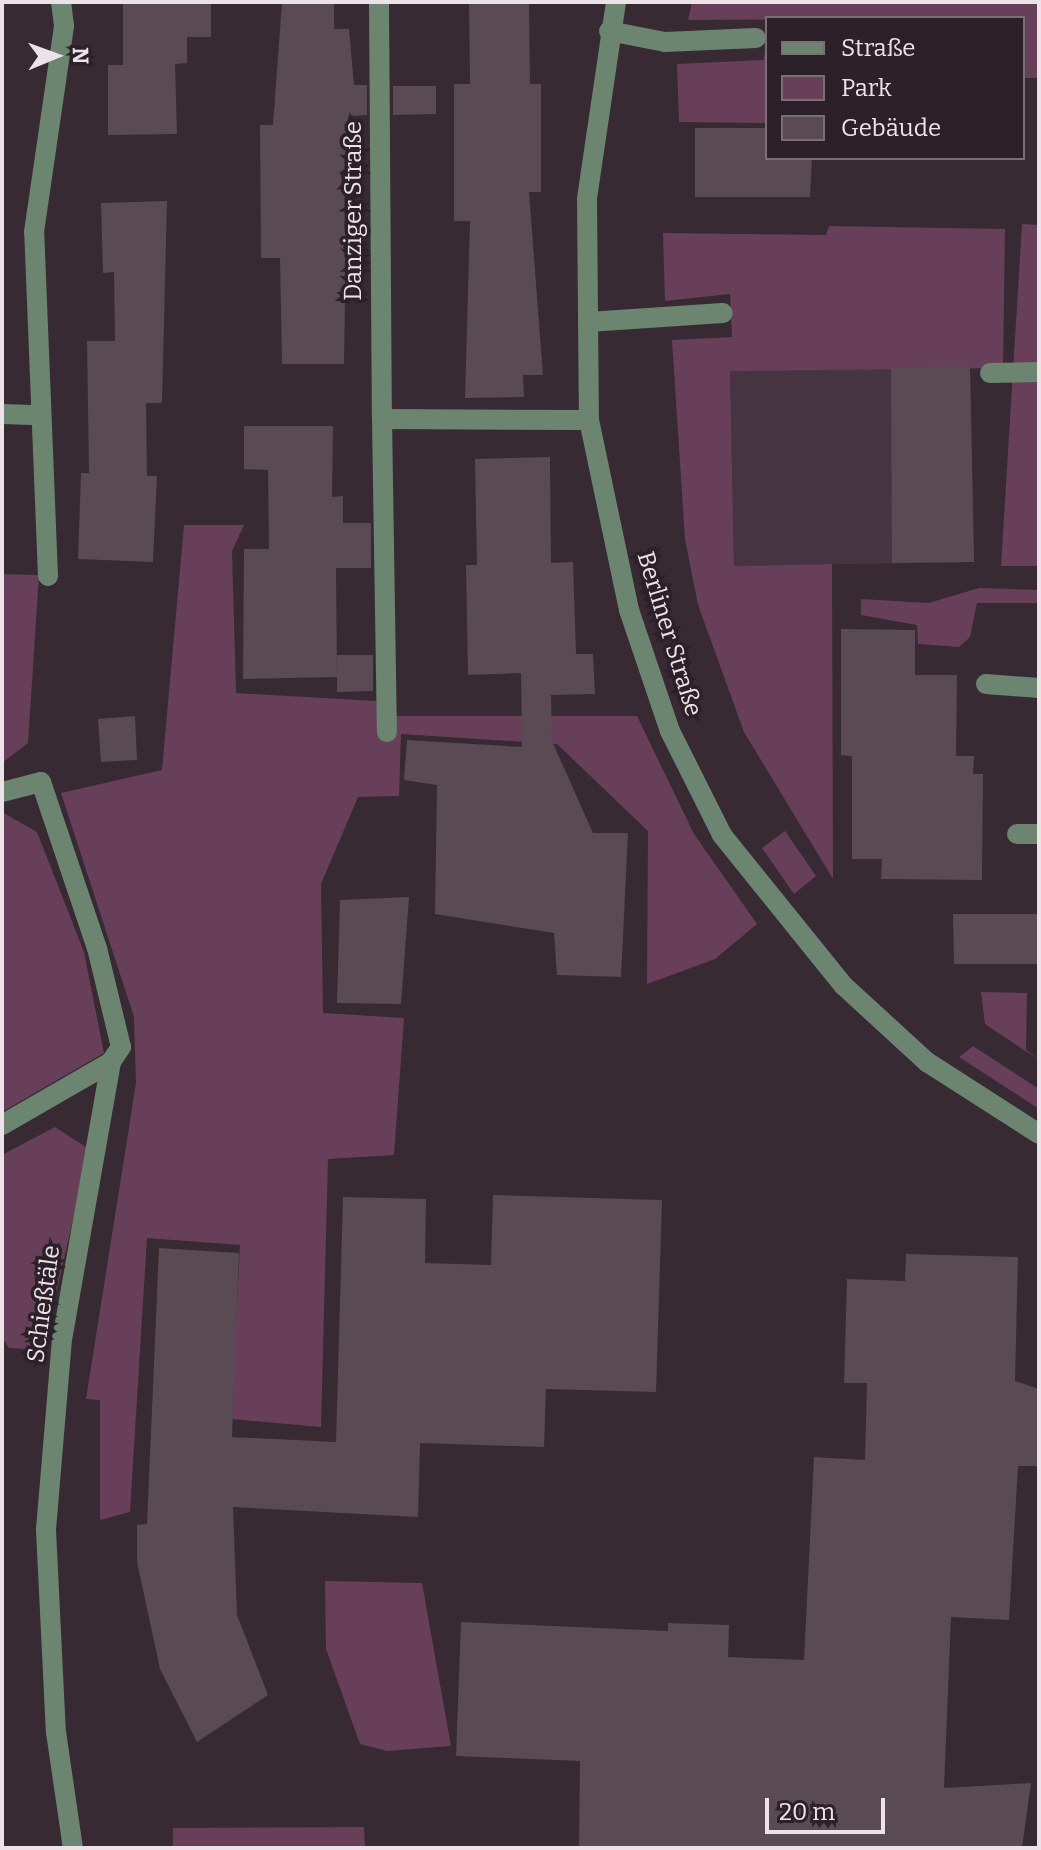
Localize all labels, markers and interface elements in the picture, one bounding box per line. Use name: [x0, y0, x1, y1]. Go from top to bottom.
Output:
north arrow: [16, 16, 96, 96]
legend: [765, 16, 1025, 160]
text: Straße: [841, 34, 915, 62]
text: N: [67, 47, 94, 64]
text: Park: [841, 74, 892, 102]
text: Gebäude: [841, 114, 941, 142]
street label: Danziger Straße: [340, 121, 368, 301]
street label: Berliner Straße: [630, 548, 708, 720]
street label: Schießtäle: [22, 1244, 66, 1364]
scale bar: [769, 1782, 889, 1832]
text: 20 m: [779, 1798, 835, 1826]

